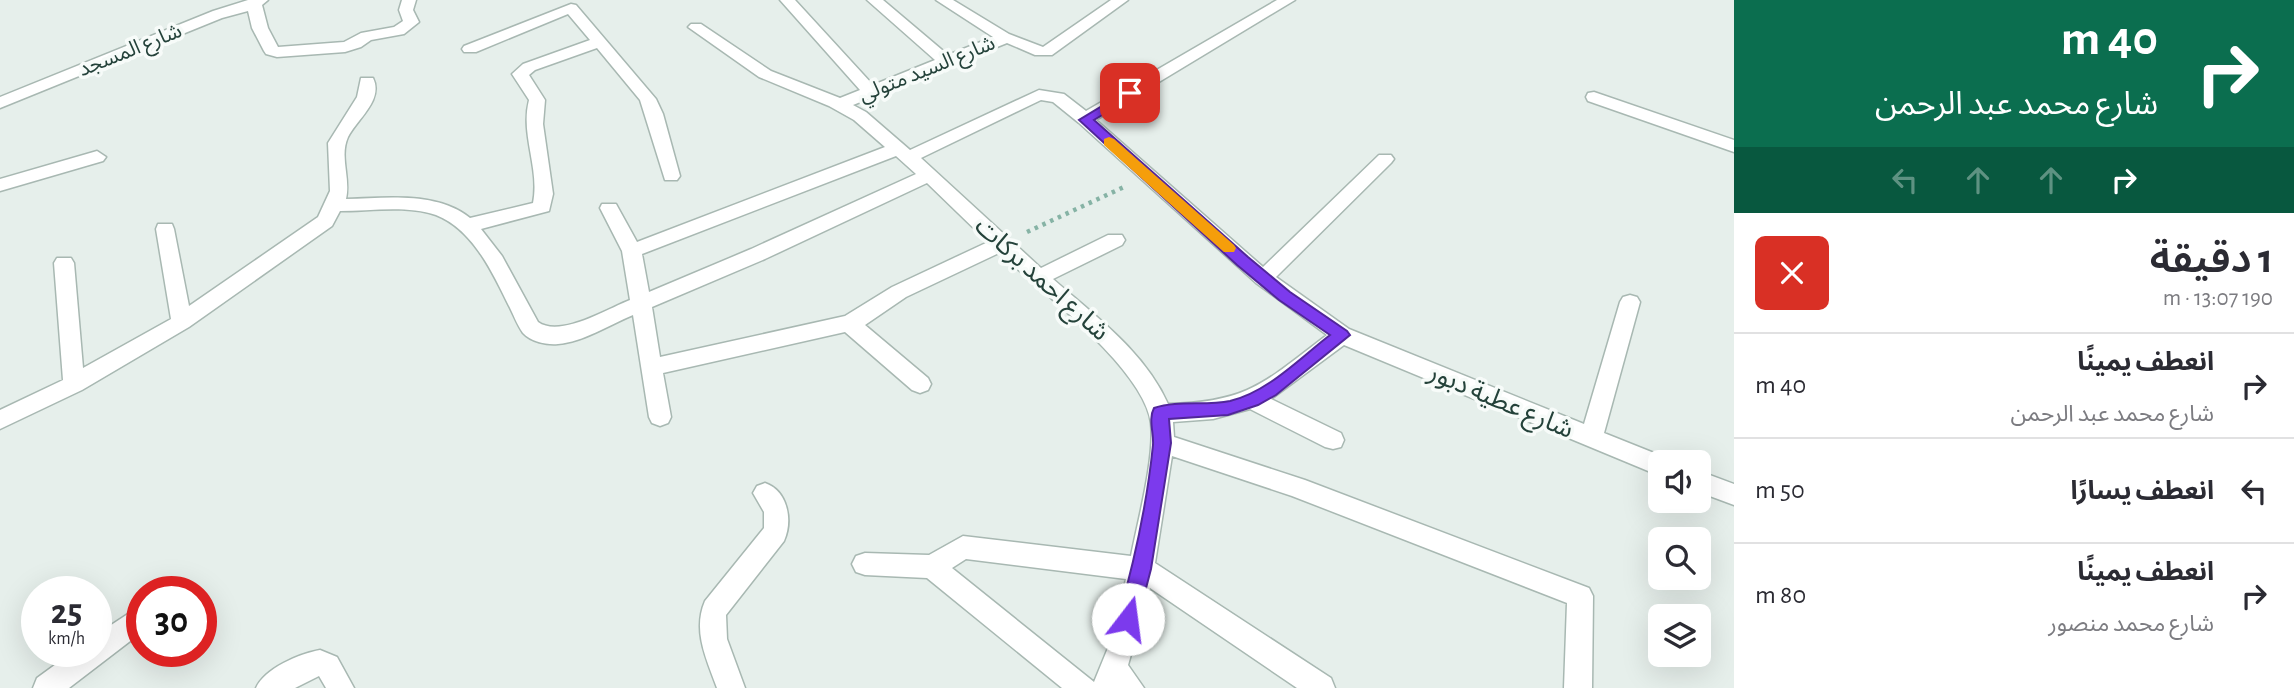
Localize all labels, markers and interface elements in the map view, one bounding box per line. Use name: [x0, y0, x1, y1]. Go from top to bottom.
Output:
text: 40 m: [2061, 15, 2158, 64]
street label: شارع المسجد: [75, 20, 186, 84]
icon: right: [2182, 28, 2273, 119]
street label: شارع السيد متولي: [856, 32, 1000, 110]
pin: [1100, 63, 1160, 123]
icon: arrive: [1111, 74, 1149, 112]
text: شارع محمد عبد الرحمن: [1875, 88, 2158, 120]
icon: left: [1886, 161, 1924, 199]
icon: ahead: [1959, 161, 1997, 199]
icon: ahead: [2032, 161, 2070, 199]
icon: right: [2105, 161, 2143, 199]
street label: شارع احمد بركات: [967, 212, 1114, 349]
button: close: [1755, 236, 1829, 310]
text: 1 دقيقة: [2150, 238, 2273, 280]
text: 190 m · 13:07: [2163, 287, 2273, 310]
text: انعطف يمينًا: [2077, 349, 2214, 375]
street label: شارع عطية دبور: [1422, 358, 1577, 448]
icon: right: [2235, 367, 2273, 405]
text: 40 m: [1755, 372, 1806, 398]
text: شارع محمد عبد الرحمن: [2011, 403, 2214, 426]
map controls: [1648, 450, 1711, 667]
button: sound: [1648, 450, 1711, 513]
icon: left: [2235, 472, 2273, 510]
text: 50 m: [1755, 477, 1805, 503]
text: انعطف يسارًا: [2070, 478, 2214, 504]
button: search: [1648, 527, 1711, 590]
text: انعطف يمينًا: [2077, 559, 2214, 585]
speed limit sign: 30: [126, 576, 217, 667]
icon: right: [2235, 577, 2273, 615]
position arrow: [1091, 582, 1165, 656]
text: 80 m: [1755, 582, 1806, 608]
text: 25: [51, 595, 82, 630]
button: layers: [1648, 604, 1711, 667]
text: شارع محمد منصور: [2048, 613, 2214, 636]
text: km/h: [48, 630, 85, 648]

